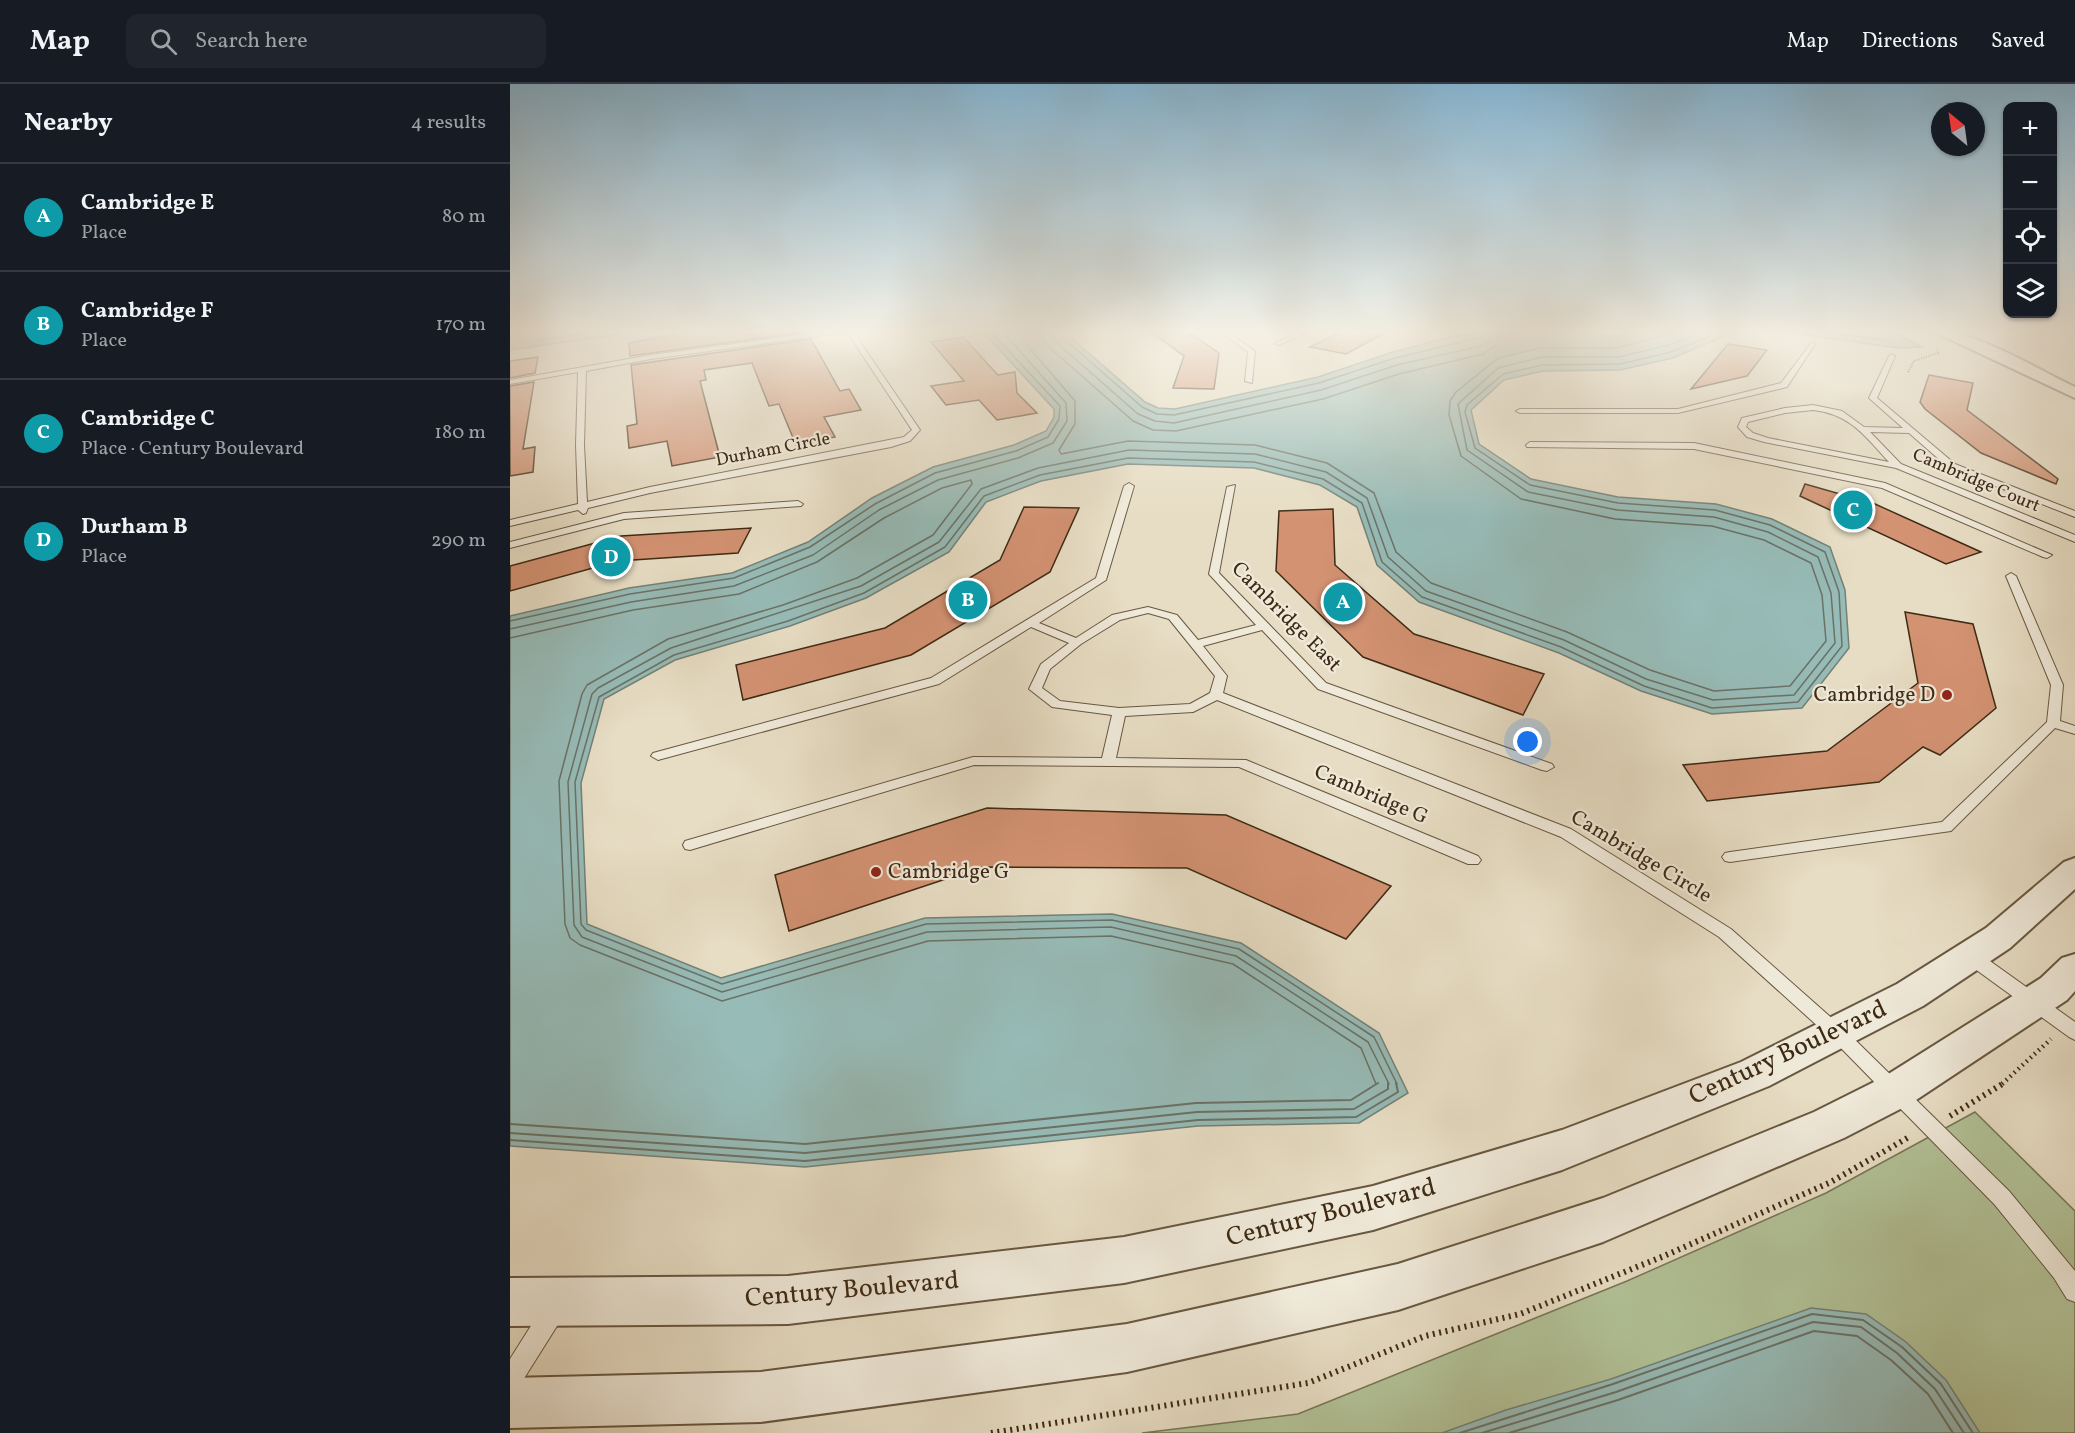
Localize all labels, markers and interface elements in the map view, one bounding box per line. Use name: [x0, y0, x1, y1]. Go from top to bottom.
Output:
search box: [126, 14, 546, 68]
text: Map: [30, 22, 90, 61]
icon: search: [147, 25, 180, 58]
text: Search here: [195, 26, 308, 57]
text: Map: [1787, 27, 1829, 56]
text: Directions: [1862, 27, 1958, 56]
text: Saved: [1991, 27, 2045, 56]
north arrow: [1931, 102, 1985, 156]
map controls: [2003, 102, 2057, 318]
button: +: [2003, 102, 2057, 156]
text: Nearby: [24, 105, 113, 141]
text: 4 results: [411, 109, 486, 137]
button: −: [2003, 156, 2057, 210]
text: Cambridge E: [81, 188, 214, 219]
text: A: [36, 203, 51, 231]
text: 80 m: [442, 203, 486, 231]
button: locate: [2003, 210, 2057, 264]
text: Place: [81, 219, 127, 247]
button: layers: [2003, 264, 2057, 318]
text: Cambridge F: [81, 296, 214, 327]
text: B: [37, 311, 50, 339]
text: 170 m: [436, 311, 486, 339]
text: Place: [81, 327, 127, 355]
text: Cambridge C: [81, 404, 215, 435]
text: C: [37, 419, 50, 447]
text: 180 m: [434, 419, 486, 447]
street label: Durham Circle: [714, 427, 832, 473]
text: Place · Century Boulevard: [81, 435, 304, 463]
street label: Cambridge Court: [1908, 443, 2044, 519]
pin: C: [1834, 488, 1872, 532]
text: Durham B: [81, 512, 188, 543]
text: D: [36, 527, 51, 555]
text: 290 m: [431, 527, 486, 555]
pin: D: [592, 534, 630, 580]
text: Place: [81, 543, 127, 571]
street label: Cambridge East: [1224, 555, 1348, 679]
pin: B: [948, 578, 988, 622]
pin: A: [1324, 580, 1362, 624]
place label: Cambridge D: [1814, 681, 1935, 710]
marker: Cambridge D: [1940, 688, 1954, 702]
your location: [1513, 727, 1542, 756]
street label: Cambridge G: [1309, 758, 1433, 832]
street label: Cambridge Circle: [1565, 803, 1717, 911]
place label: Cambridge G: [888, 858, 1009, 887]
marker: Cambridge G: [869, 865, 883, 879]
street label: Century Boulevard: [1683, 991, 1893, 1115]
street label: Century Boulevard: [1222, 1170, 1440, 1256]
street label: Century Boulevard: [743, 1263, 961, 1317]

